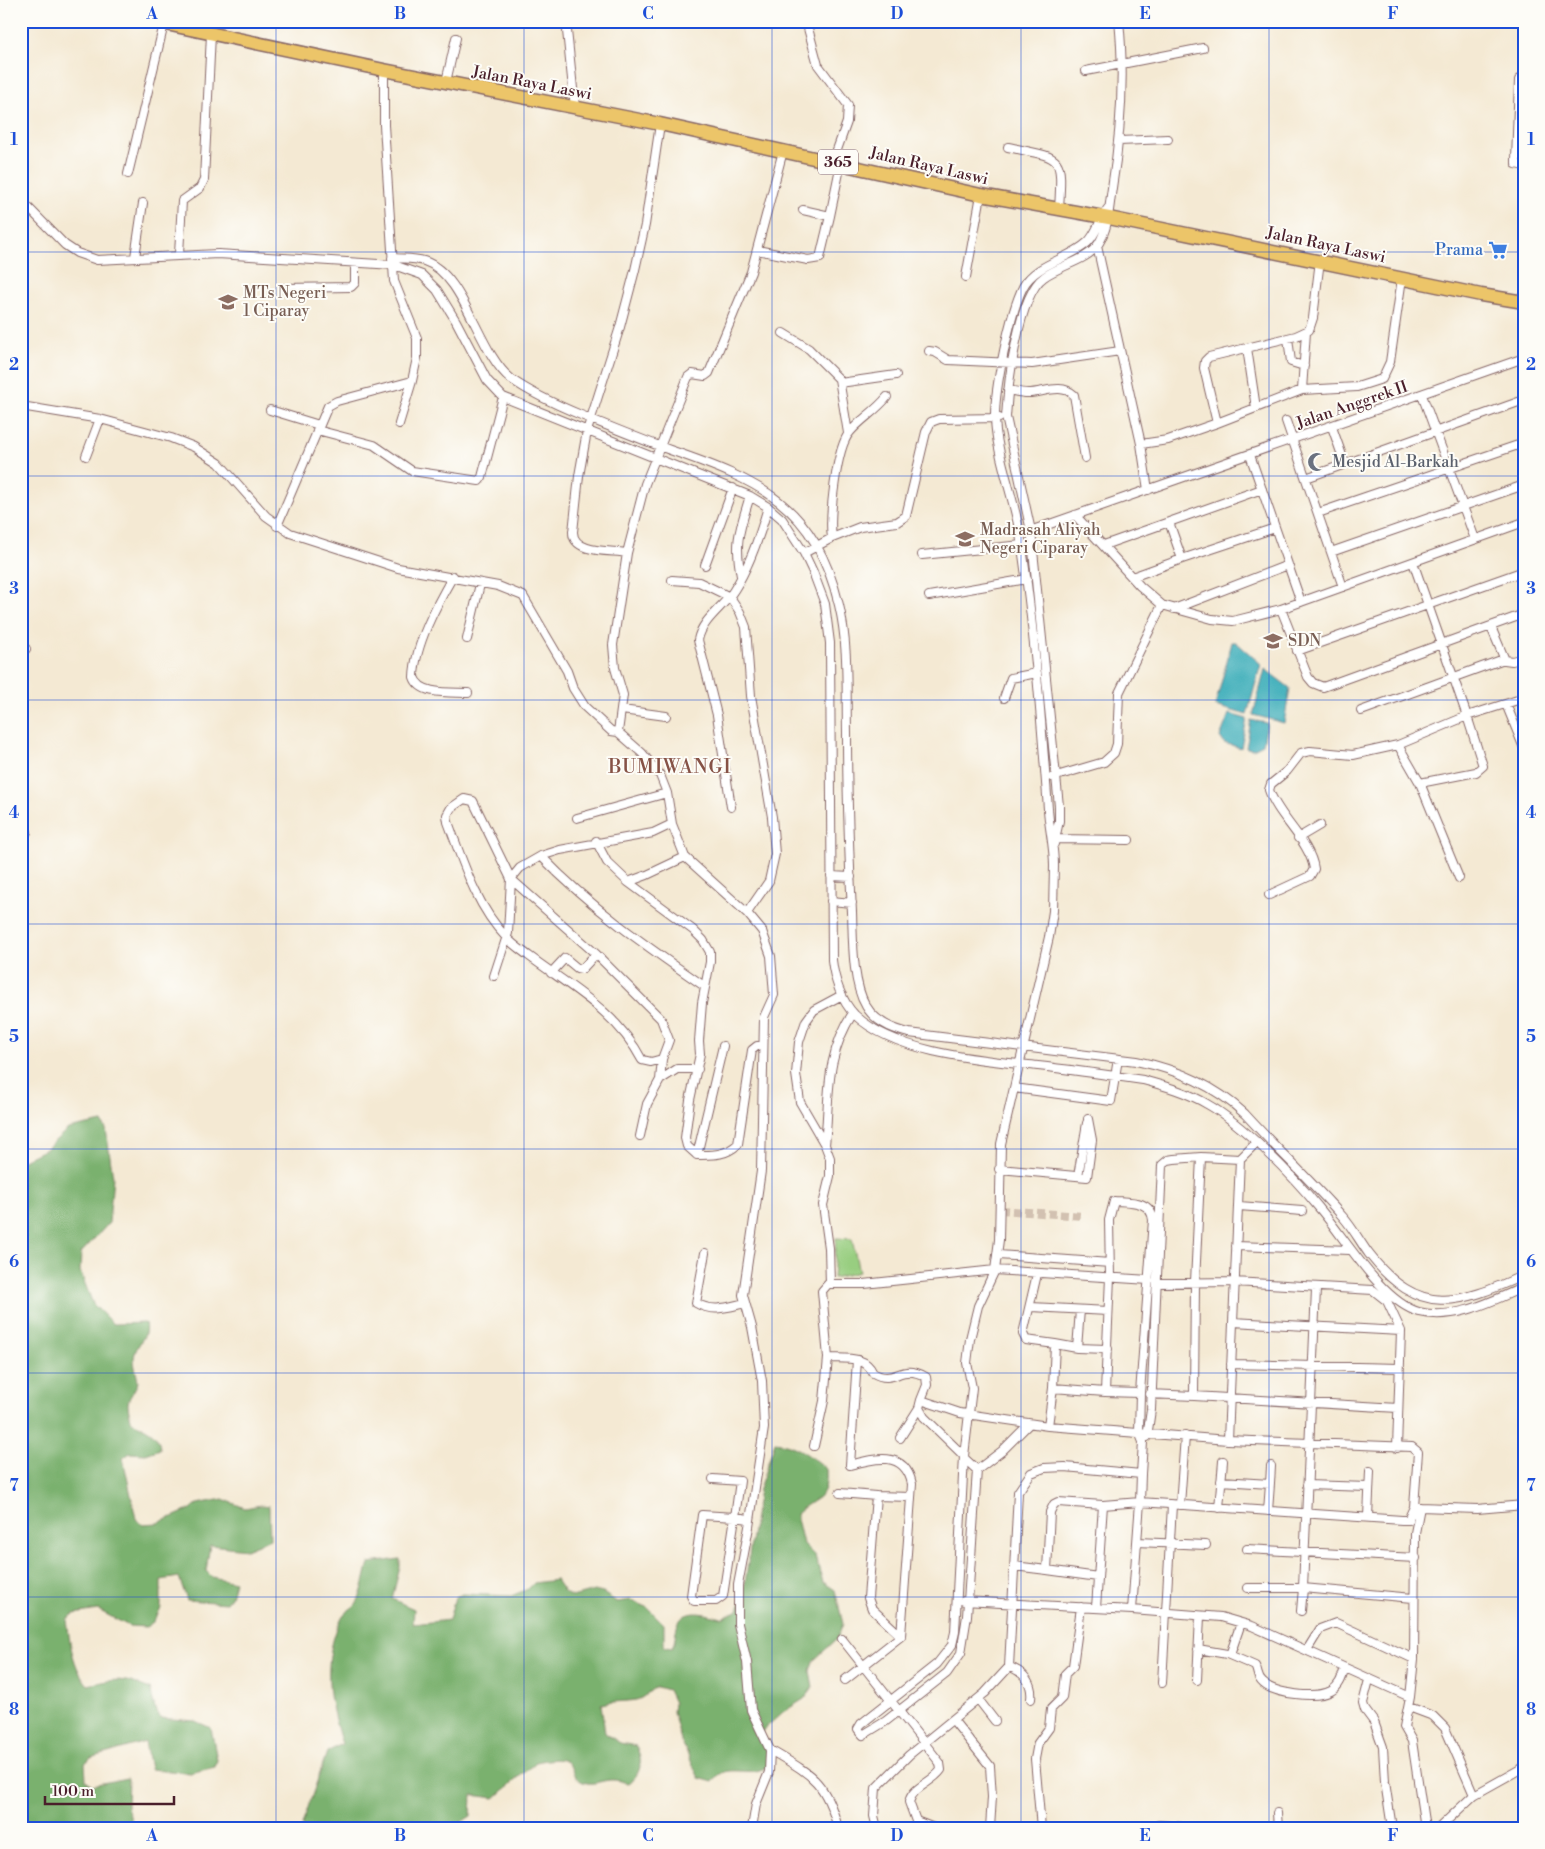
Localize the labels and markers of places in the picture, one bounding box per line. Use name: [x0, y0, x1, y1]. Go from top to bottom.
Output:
supermarket icon: Prama: [1487, 239, 1509, 261]
place label: Prama: [1435, 240, 1484, 260]
place label: MTs Negeri 1 Ciparay: [243, 283, 326, 321]
school or university icon: MTs Negeri 1 Ciparay: [217, 291, 239, 313]
mosque icon: Mesjid Al-Barkah: [1306, 451, 1328, 473]
place label: Mesjid Al-Barkah: [1332, 452, 1459, 472]
place label: Madrasah Aliyah Negeri Ciparay: [980, 520, 1101, 558]
school or university icon: Madrasah Aliyah Negeri Ciparay: [954, 528, 976, 550]
school or university icon: SDN: [1262, 630, 1284, 652]
place label: SDN: [1288, 631, 1321, 651]

